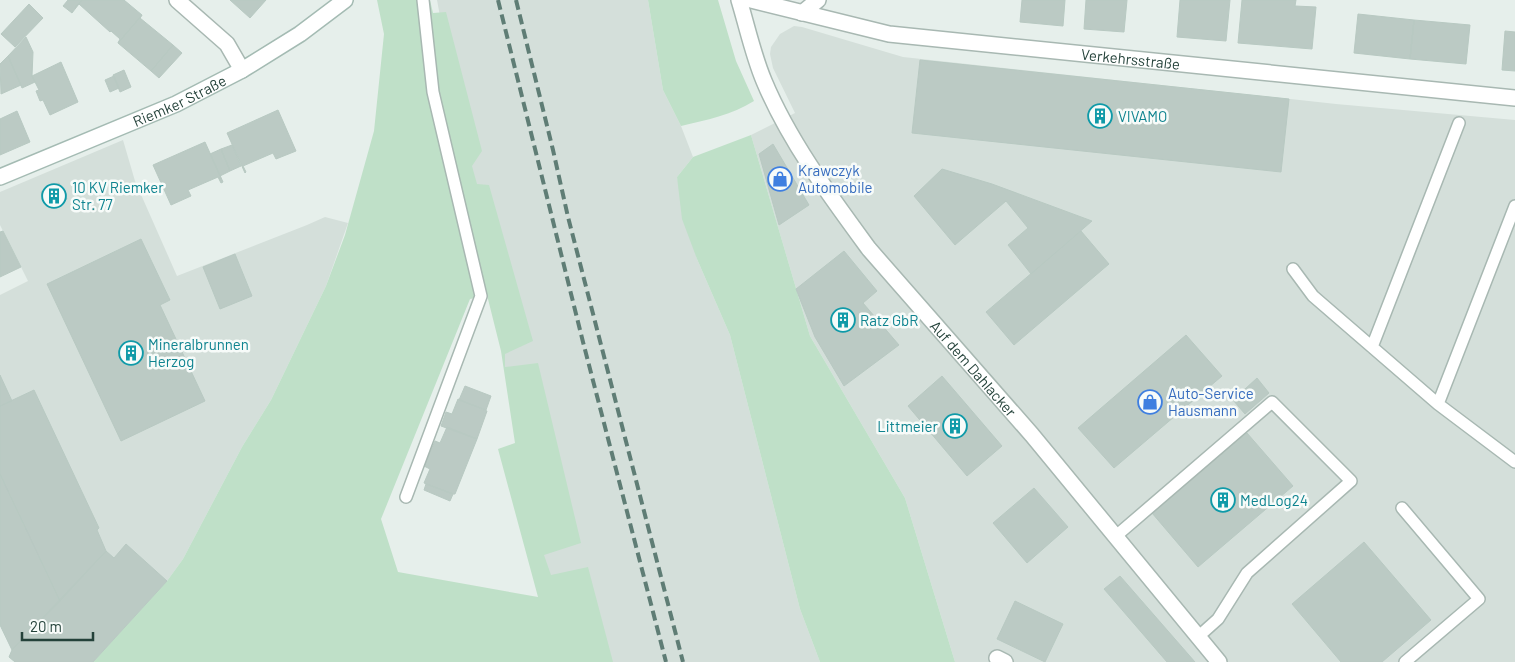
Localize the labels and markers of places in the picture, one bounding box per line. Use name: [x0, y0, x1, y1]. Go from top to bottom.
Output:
building icon: VIVAMO: [1087, 103, 1113, 129]
place label: VIVAMO: [1118, 107, 1167, 125]
place label: Krawczyk Automobile: [798, 161, 873, 196]
shop icon: Krawczyk Automobile: [767, 166, 793, 192]
place label: 10 KV Riemker Str. 77: [72, 178, 164, 213]
building icon: 10 KV Riemker Str. 77: [41, 183, 67, 209]
building icon: Ratz GbR: [830, 307, 856, 333]
place label: Ratz GbR: [860, 311, 919, 329]
place label: Mineralbrunnen Herzog: [148, 335, 249, 370]
building icon: Mineralbrunnen Herzog: [118, 340, 144, 366]
place label: Auto-Service Hausmann: [1168, 384, 1254, 419]
shop icon: Auto-Service Hausmann: [1137, 389, 1163, 415]
building icon: Littmeier: [942, 413, 968, 439]
place label: Littmeier: [877, 417, 939, 435]
building icon: MedLog24: [1210, 487, 1236, 513]
place label: MedLog24: [1240, 491, 1308, 509]

